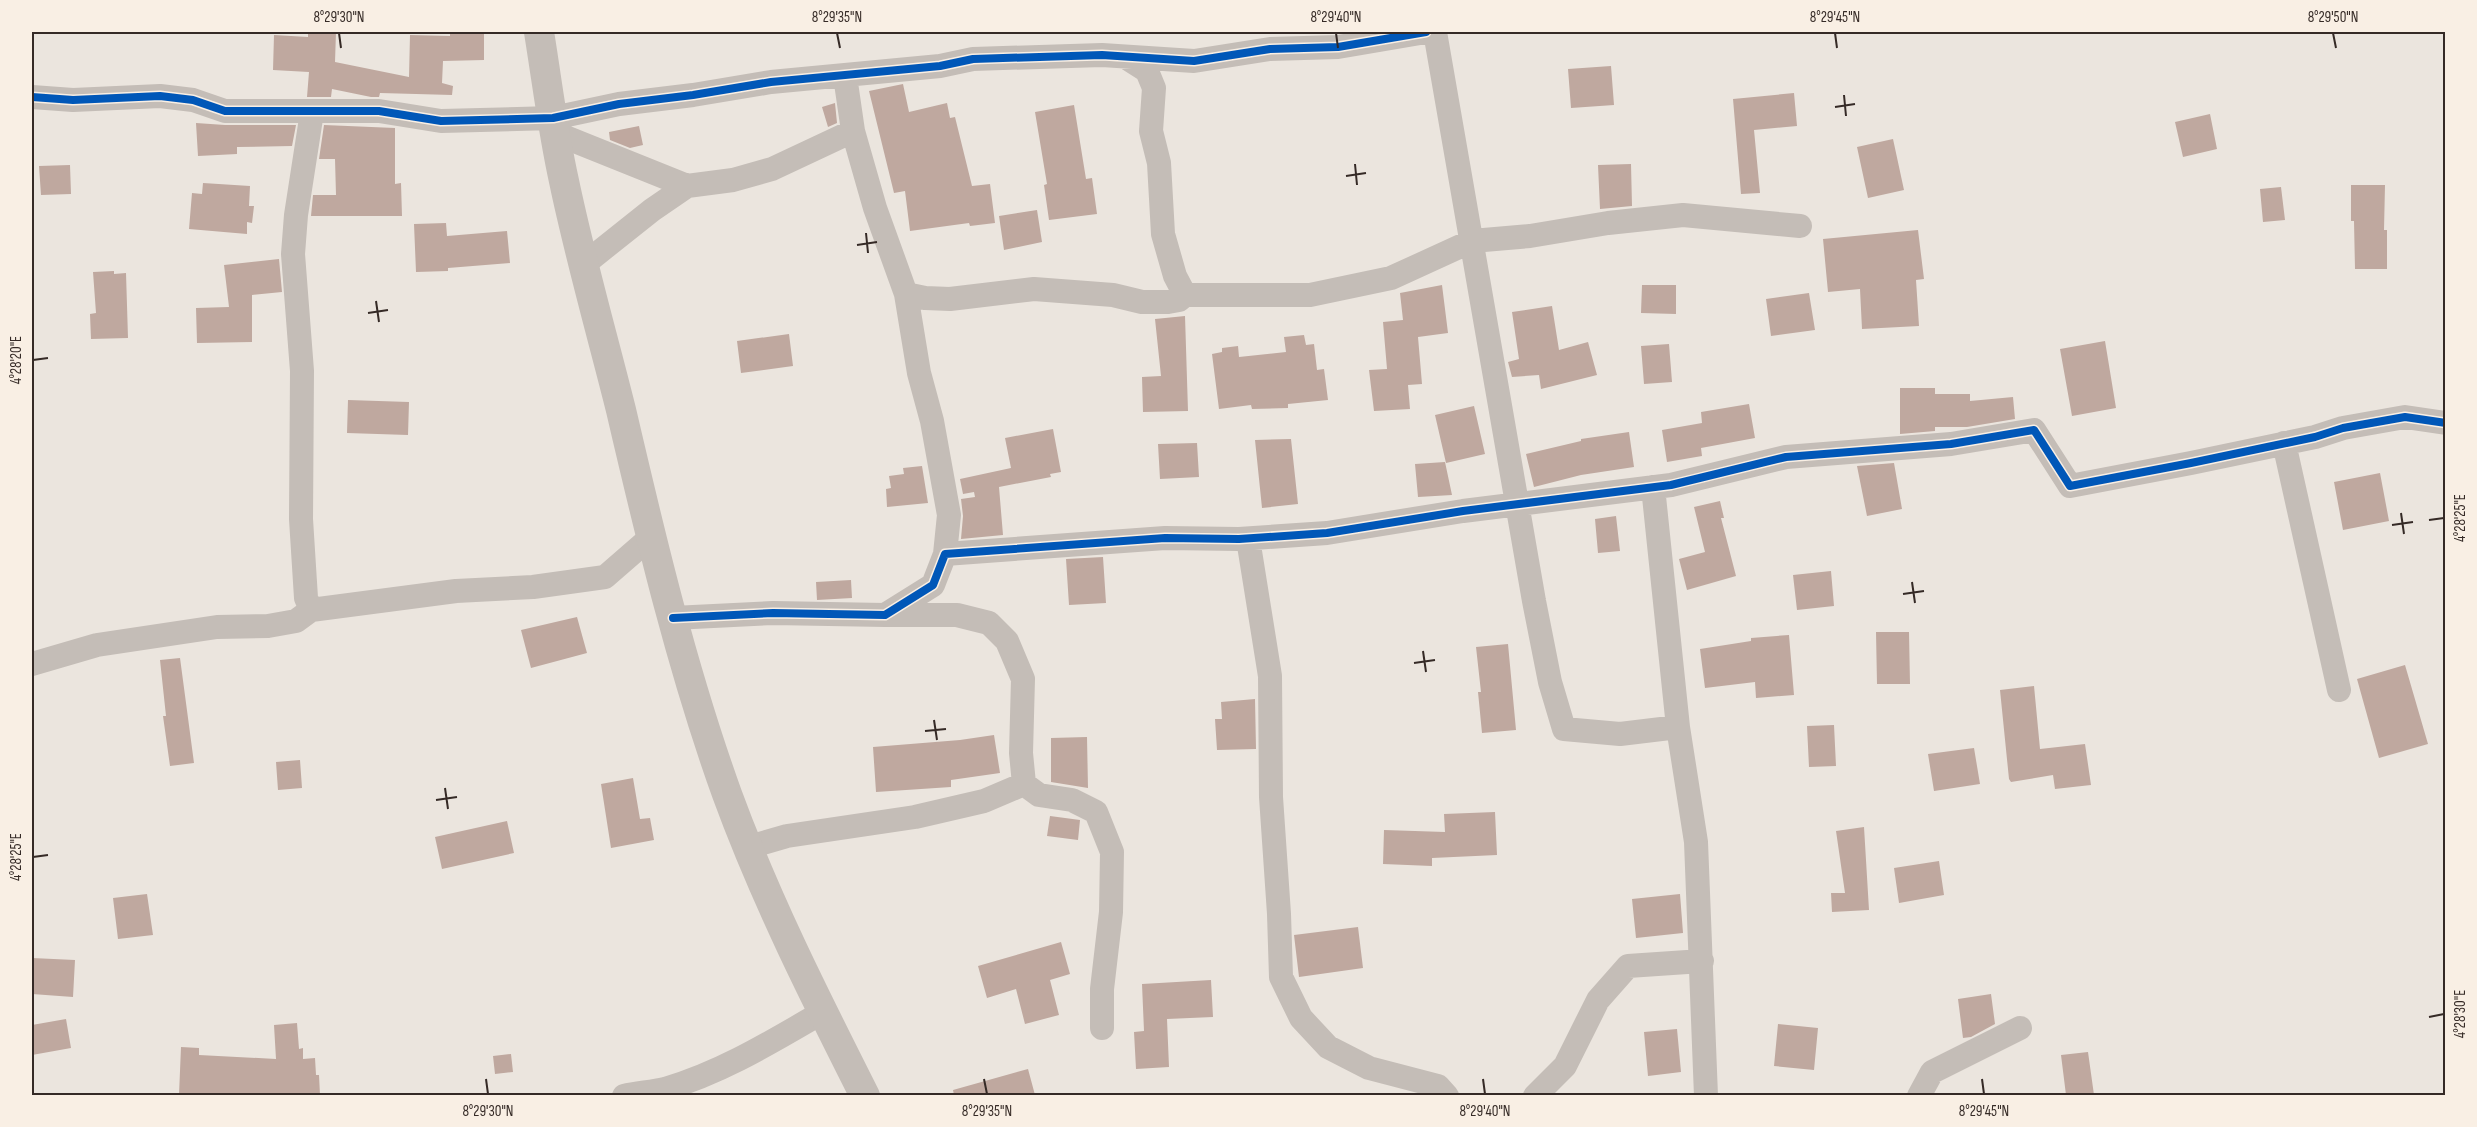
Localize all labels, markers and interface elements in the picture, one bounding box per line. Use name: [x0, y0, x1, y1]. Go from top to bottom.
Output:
text: 8°29'30"N: [313, 8, 365, 27]
text: 8°29'35"N: [812, 8, 862, 27]
text: 8°29'40"N: [1311, 8, 1362, 27]
text: 8°29'45"N: [1810, 8, 1860, 27]
text: 8°29'50"N: [2308, 8, 2358, 27]
text: 4°28'20"E: [7, 336, 26, 384]
text: 4°28'25"E: [2451, 494, 2470, 542]
text: 4°28'25"E: [7, 833, 26, 881]
text: 4°28'30"E: [2451, 990, 2470, 1038]
text: 8°29'30"N: [462, 1102, 514, 1121]
text: 8°29'35"N: [962, 1102, 1012, 1121]
text: 8°29'40"N: [1460, 1102, 1511, 1121]
text: 8°29'45"N: [1959, 1102, 2009, 1121]

